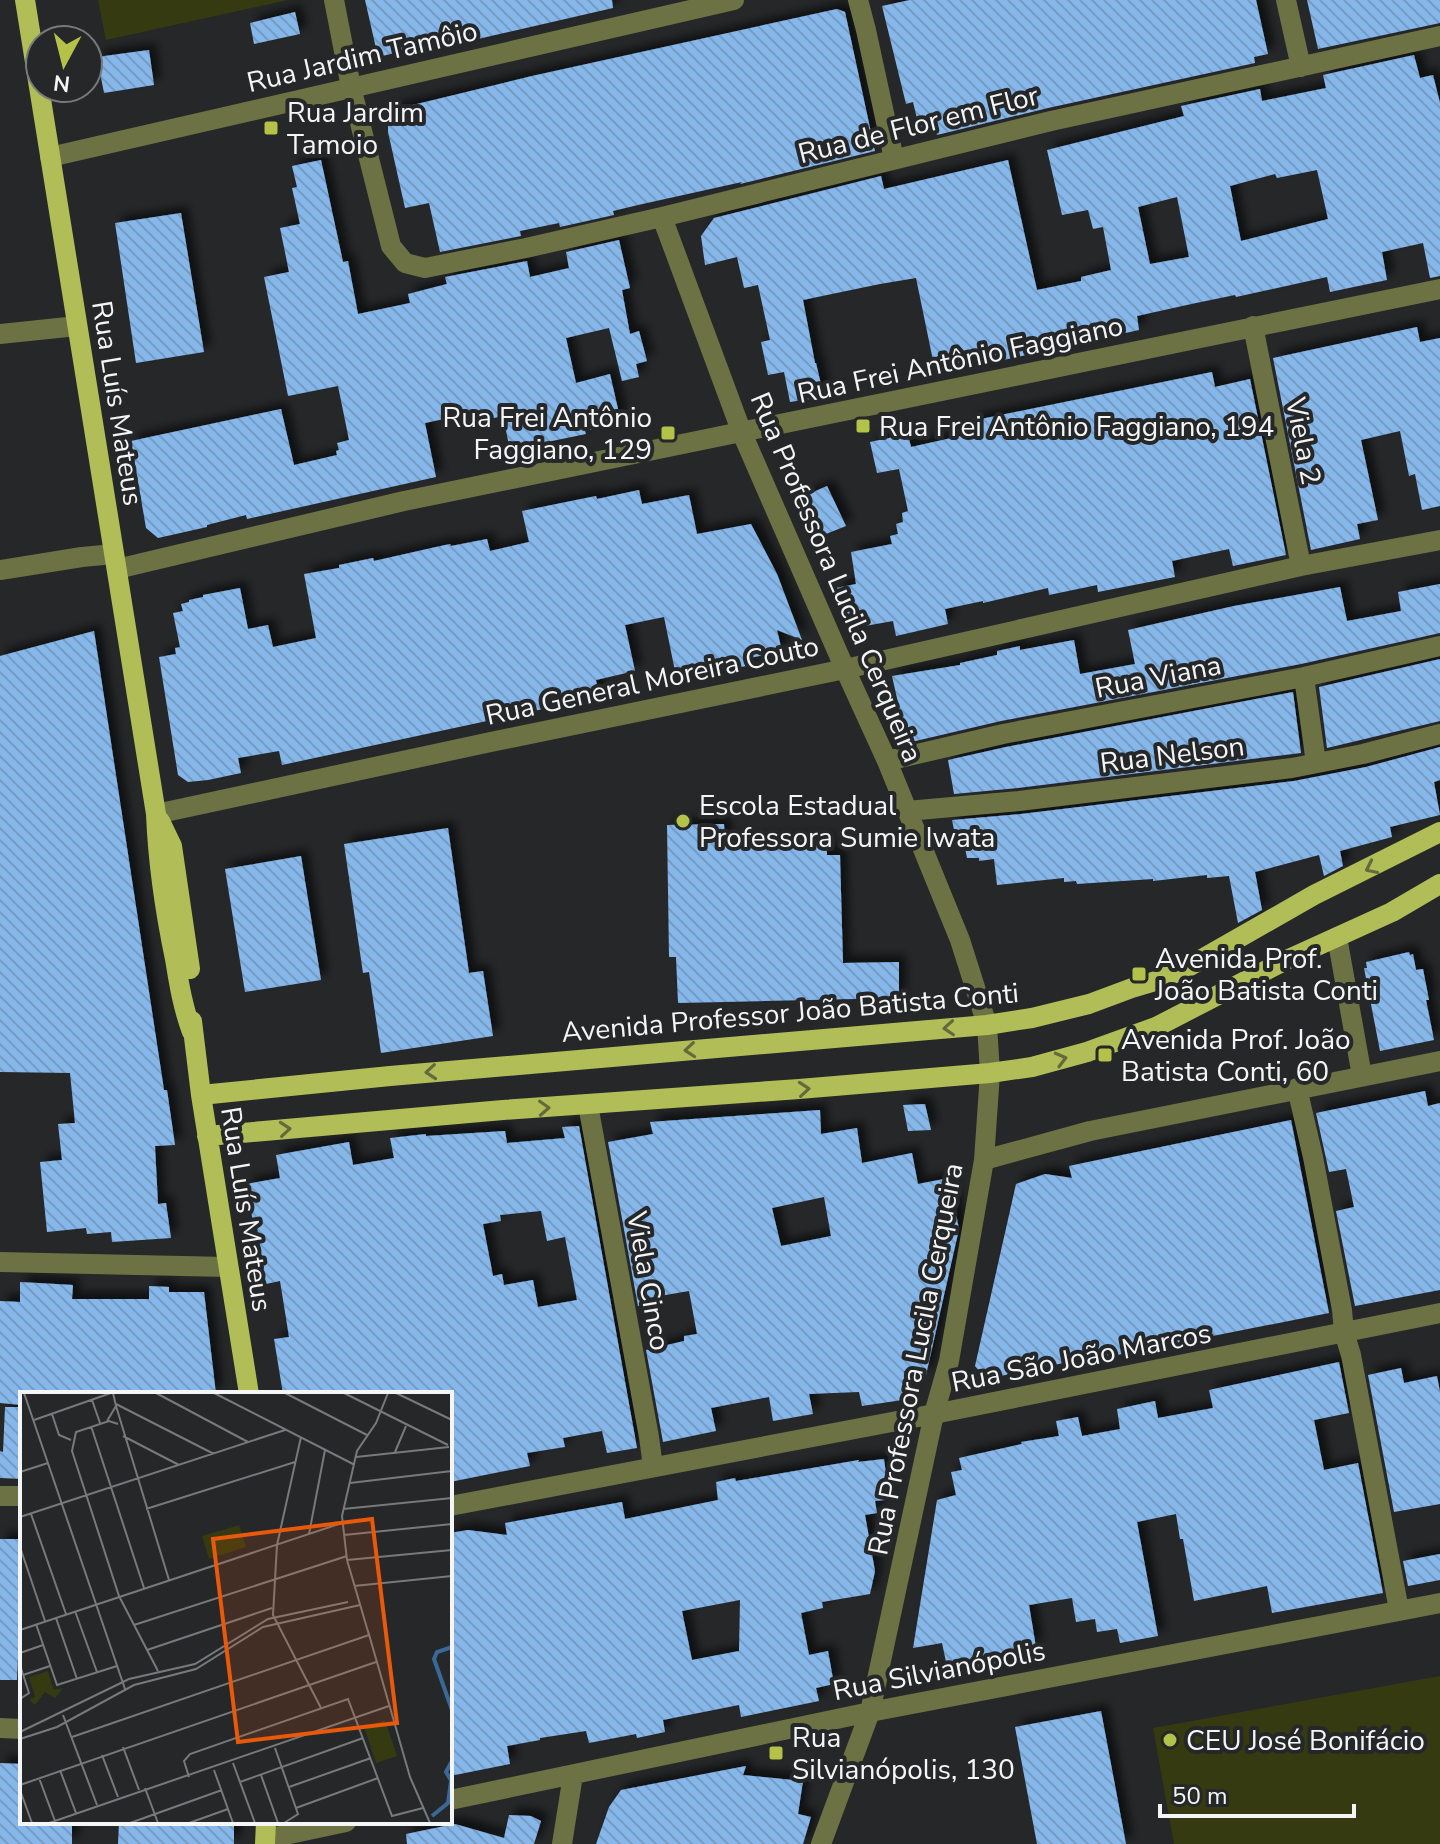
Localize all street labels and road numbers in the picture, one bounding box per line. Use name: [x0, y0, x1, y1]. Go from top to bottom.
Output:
street label: Rua Jardim Tamôio: [243, 12, 481, 102]
street label: Rua de Flor em Flor: [794, 77, 1042, 173]
street label: Rua Luís Mateus: [82, 298, 152, 508]
street label: Rua Frei Antônio Faggiano: [794, 307, 1127, 413]
street label: Rua Professora Lucila Cerqueira: [741, 386, 931, 768]
street label: Viela 2: [1276, 393, 1330, 488]
street label: Rua General Moreira Couto: [482, 627, 822, 735]
street label: Rua Viana: [1092, 646, 1225, 708]
street label: Rua Nelson: [1098, 727, 1246, 783]
street label: Avenida Professor João Batista Conti: [560, 974, 1020, 1052]
street label: Rua Luís Mateus: [211, 1104, 281, 1314]
street label: Rua Professora Lucila Cerqueira: [859, 1160, 973, 1558]
street label: Viela Cinco: [617, 1208, 679, 1354]
street label: Rua São João Marcos: [948, 1314, 1214, 1402]
street label: Rua Silvianópolis: [830, 1632, 1049, 1710]

